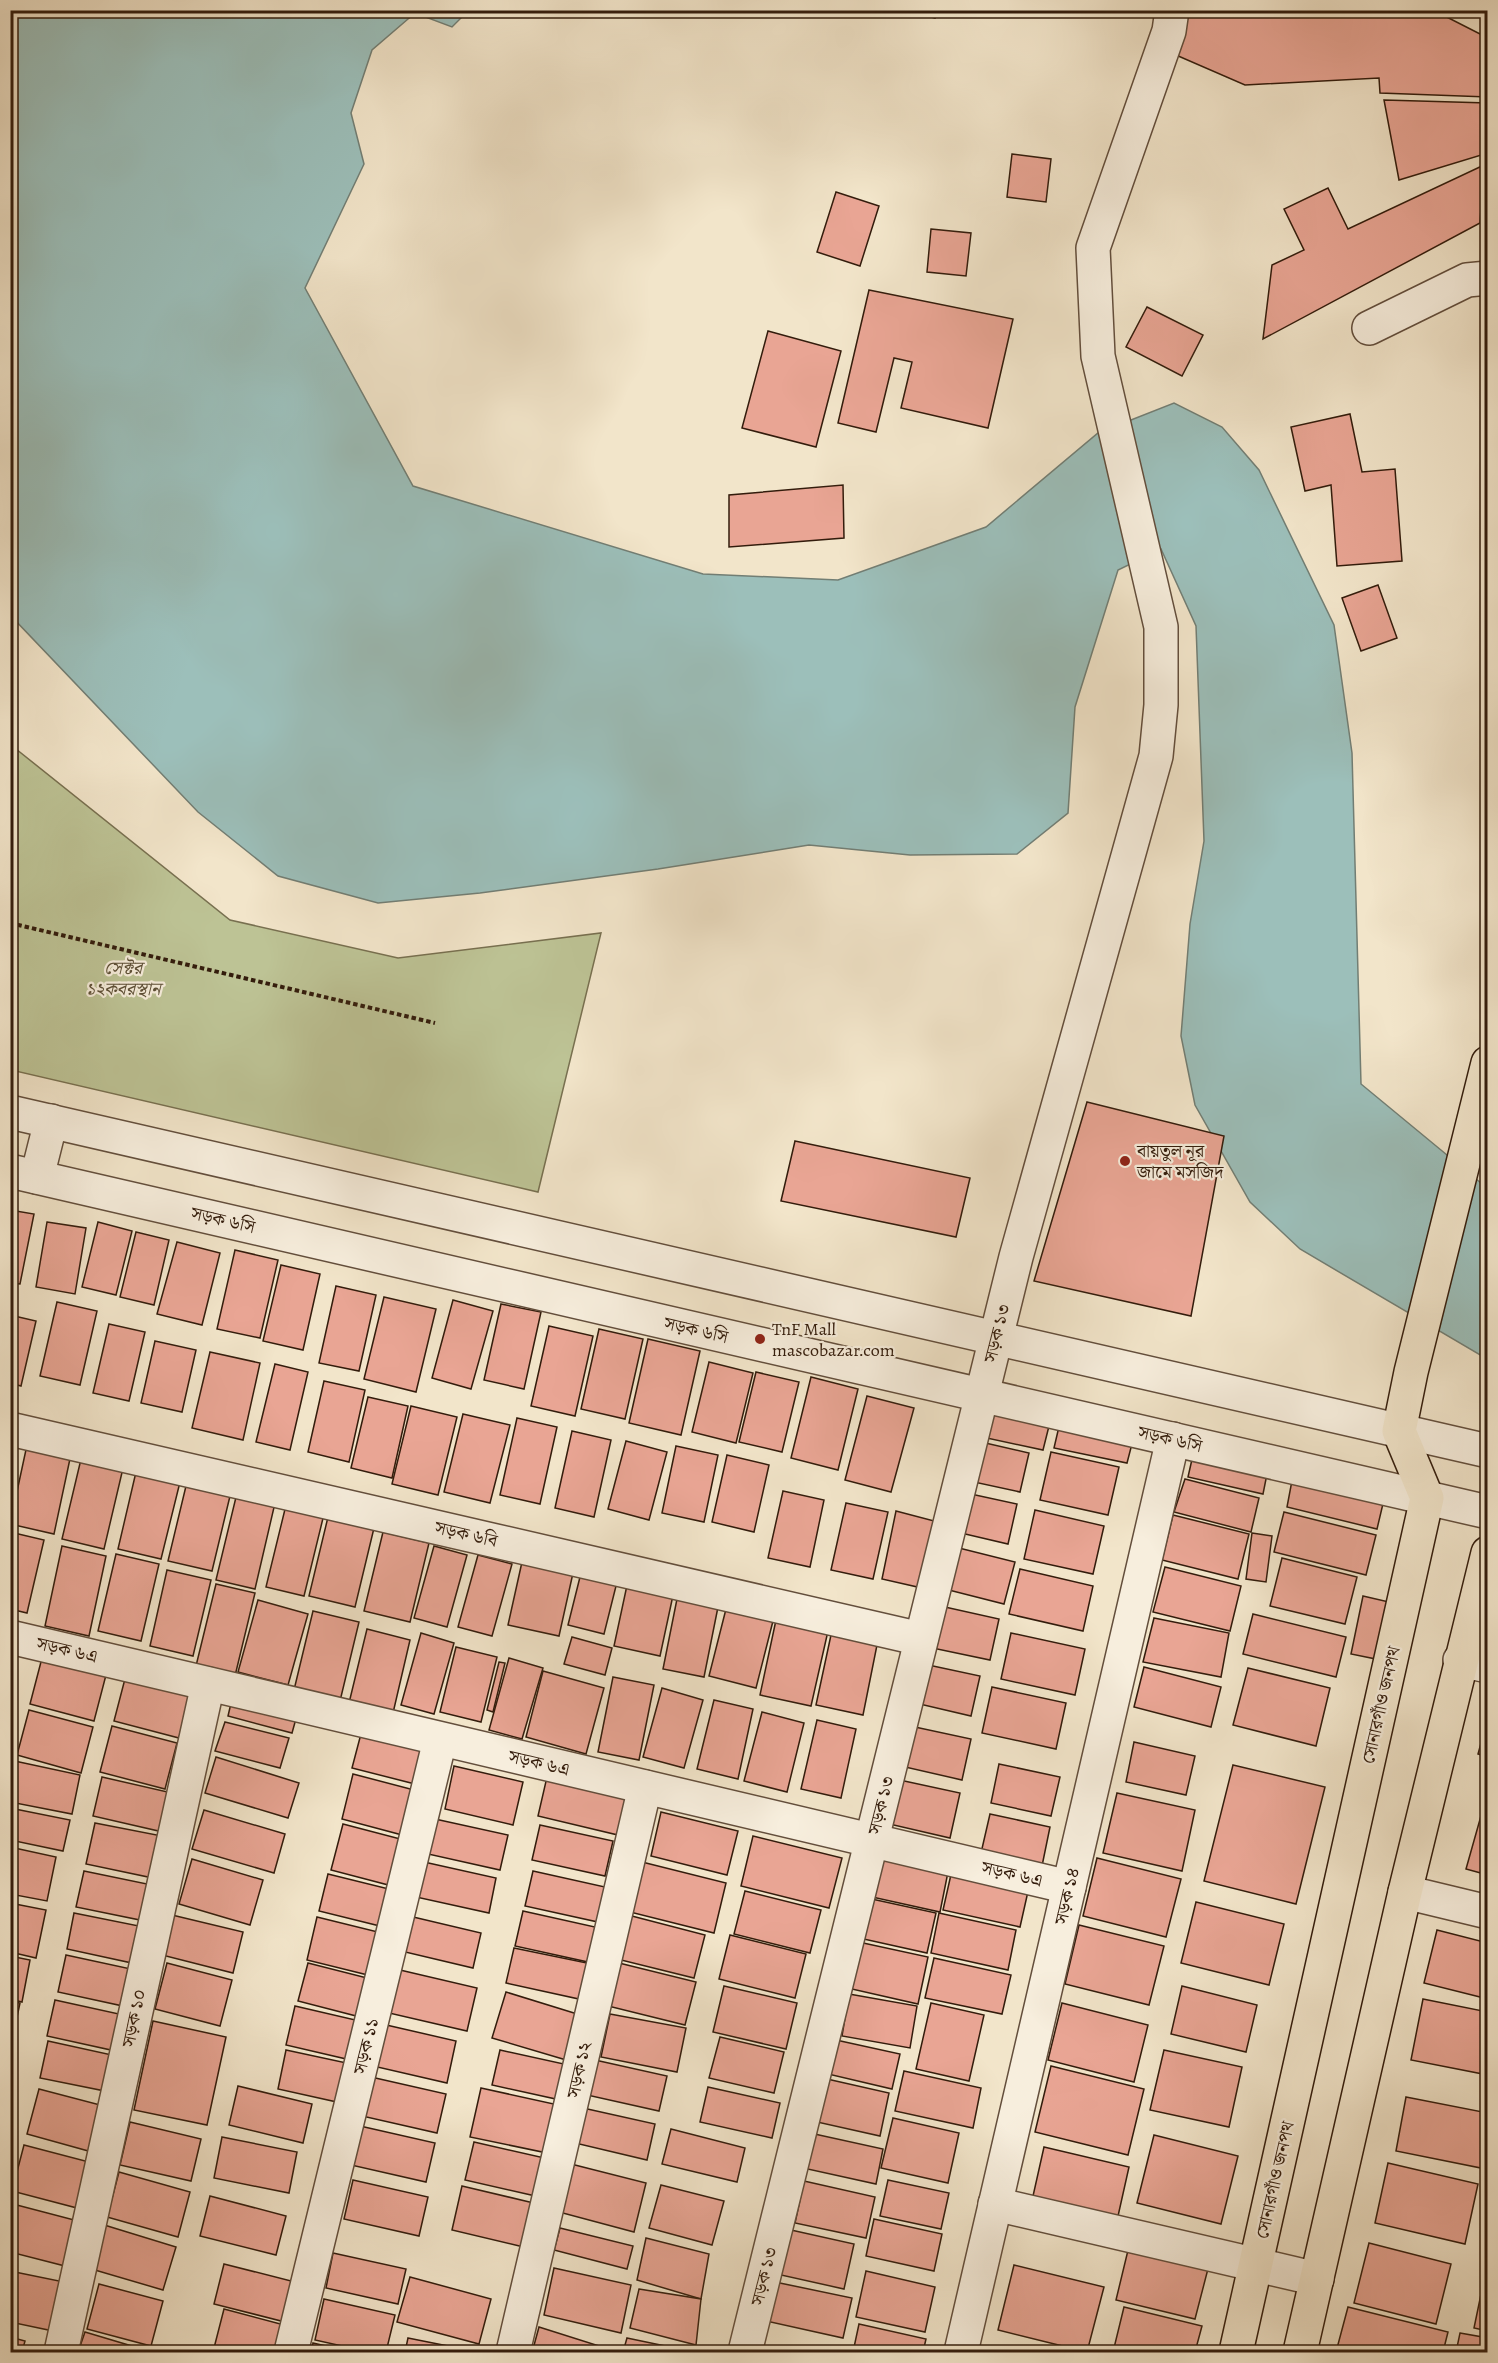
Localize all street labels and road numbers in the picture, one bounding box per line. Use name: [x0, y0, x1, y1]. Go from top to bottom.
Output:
street label: সড়ক ৬সি: [188, 1201, 259, 1239]
street label: সড়ক ১৩: [978, 1301, 1016, 1366]
street label: সড়ক ৬সি: [661, 1311, 732, 1349]
street label: সড়ক ৬সি: [1135, 1420, 1206, 1458]
street label: সড়ক ৬বি: [431, 1515, 500, 1553]
street label: সড়ক ৬এ: [33, 1631, 100, 1669]
street label: সোনারগাঁও জনপথ: [1356, 1643, 1406, 1766]
street label: সড়ক ৬এ: [505, 1744, 572, 1782]
street label: সড়ক ১৩: [862, 1773, 900, 1838]
street label: সড়ক ৬এ: [978, 1855, 1045, 1893]
street label: সড়ক ১৪: [1049, 1865, 1085, 1928]
street label: সড়ক ১০: [116, 1987, 152, 2050]
street label: সড়ক ১১: [347, 2015, 385, 2078]
street label: সড়ক ১২: [561, 2039, 597, 2101]
street label: সোনারগাঁও জনপথ: [1250, 2118, 1300, 2241]
street label: সড়ক ১৩: [745, 2244, 783, 2309]

